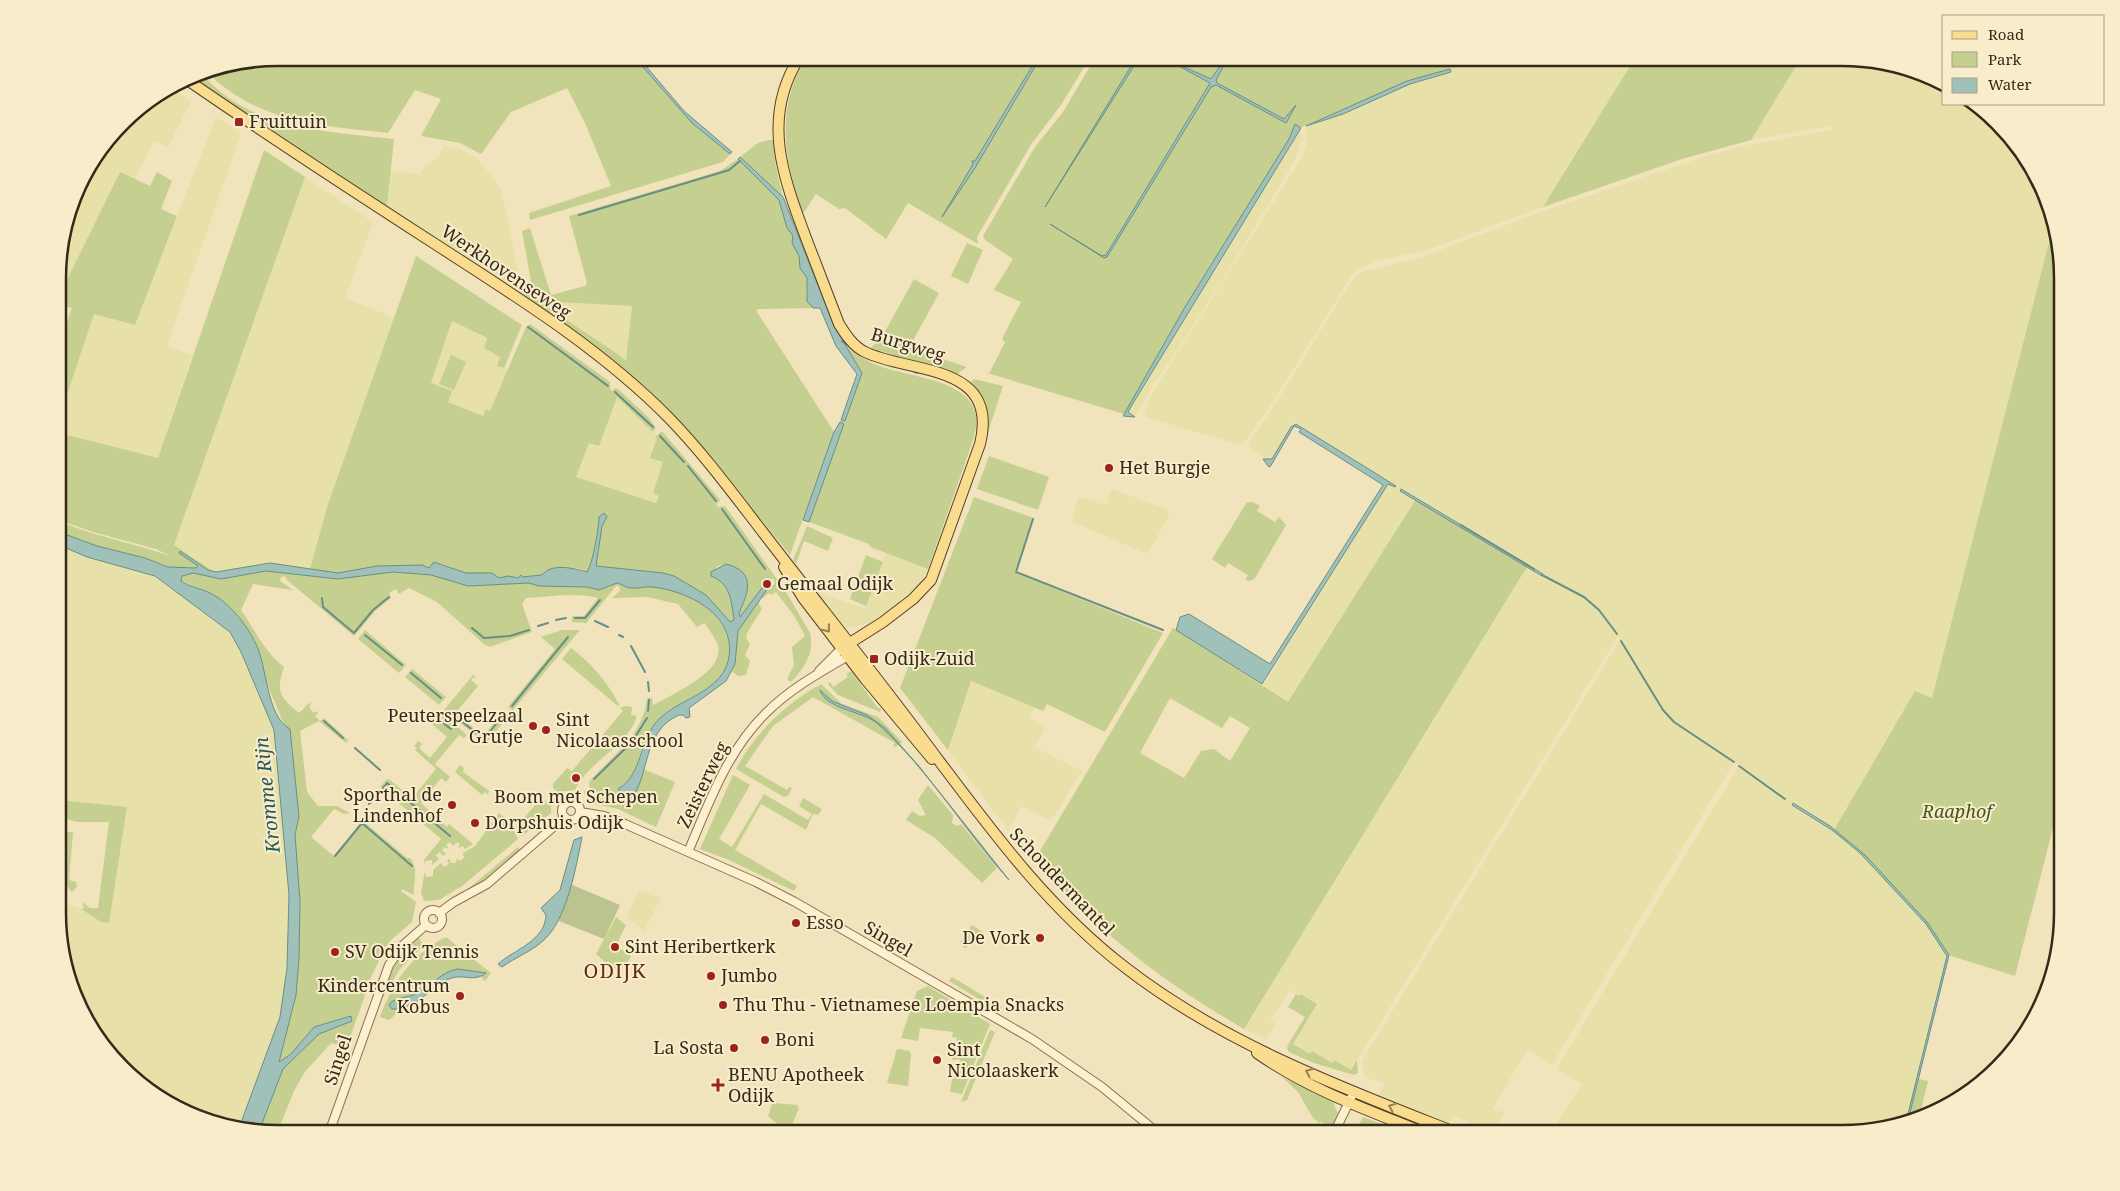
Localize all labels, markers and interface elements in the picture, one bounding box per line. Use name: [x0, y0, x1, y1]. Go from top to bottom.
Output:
legend: [1942, 15, 2105, 105]
text: Road: [1988, 24, 2024, 44]
text: Park: [1988, 49, 2022, 69]
text: Water: [1988, 74, 2031, 94]
place label: Fruittuin: [249, 109, 327, 133]
marker: Fruittuin: [233, 116, 245, 128]
street label: Werkhovenseweg: [437, 219, 577, 324]
street label: Burgweg: [868, 321, 949, 367]
place label: Het Burgje: [1119, 455, 1210, 479]
marker: Het Burgje: [1103, 462, 1115, 474]
place label: Gemaal Odijk: [777, 571, 894, 595]
marker: Gemaal Odijk: [761, 578, 773, 590]
one-way arrow: [821, 623, 829, 632]
place label: Odijk-Zuid: [884, 646, 975, 670]
marker: Odijk-Zuid: [868, 653, 880, 665]
place label: Peuterspeelzaal Grutje: [388, 703, 523, 748]
place label: Sint Nicolaasschool: [556, 707, 684, 752]
marker: Peuterspeelzaal Grutje: [527, 720, 539, 732]
marker: Sint Nicolaasschool: [540, 724, 552, 736]
water label: Kromme Rijn: [248, 735, 286, 855]
street label: Zeisterweg: [671, 737, 734, 832]
marker: Boom met Schepen: [570, 772, 582, 784]
place label: Sporthal de Lindenhof: [343, 782, 443, 827]
place label: Boom met Schepen: [494, 784, 658, 808]
marker: Sporthal de Lindenhof: [446, 799, 458, 811]
park label: Raaphof: [1921, 799, 1995, 823]
place label: Dorpshuis Odijk: [485, 810, 624, 834]
marker: Dorpshuis Odijk: [469, 817, 481, 829]
street label: Schoudermantel: [1005, 822, 1121, 941]
place label: Esso: [806, 910, 844, 934]
street label: Singel: [860, 915, 917, 962]
marker: Esso: [790, 917, 802, 929]
place label: De Vork: [962, 925, 1030, 949]
marker: De Vork: [1034, 932, 1046, 944]
place label: Sint Heribertkerk: [625, 934, 776, 958]
place label: SV Odijk Tennis: [345, 939, 479, 963]
marker: Sint Heribertkerk: [609, 941, 621, 953]
marker: SV Odijk Tennis: [329, 946, 341, 958]
district label: ODIJK: [584, 957, 646, 984]
place label: Jumbo: [720, 963, 777, 987]
marker: Jumbo: [705, 970, 717, 982]
place label: Kindercentrum Kobus: [318, 973, 450, 1018]
marker: Kindercentrum Kobus: [454, 990, 466, 1002]
place label: Thu Thu - Vietnamese Loempia Snacks: [733, 992, 1064, 1016]
marker: Thu Thu - Vietnamese Loempia Snacks: [717, 999, 729, 1011]
place label: Boni: [775, 1027, 815, 1051]
street label: Singel: [318, 1031, 357, 1088]
marker: Boni: [759, 1034, 771, 1046]
place label: La Sosta: [653, 1035, 724, 1059]
place label: Sint Nicolaaskerk: [947, 1037, 1059, 1082]
marker: La Sosta: [728, 1042, 740, 1054]
marker: Sint Nicolaaskerk: [931, 1054, 943, 1066]
place label: BENU Apotheek Odijk: [728, 1062, 864, 1107]
one-way arrow: [1305, 1067, 1314, 1078]
marker: BENU Apotheek Odijk: [712, 1079, 724, 1091]
one-way arrow: [1388, 1103, 1397, 1114]

